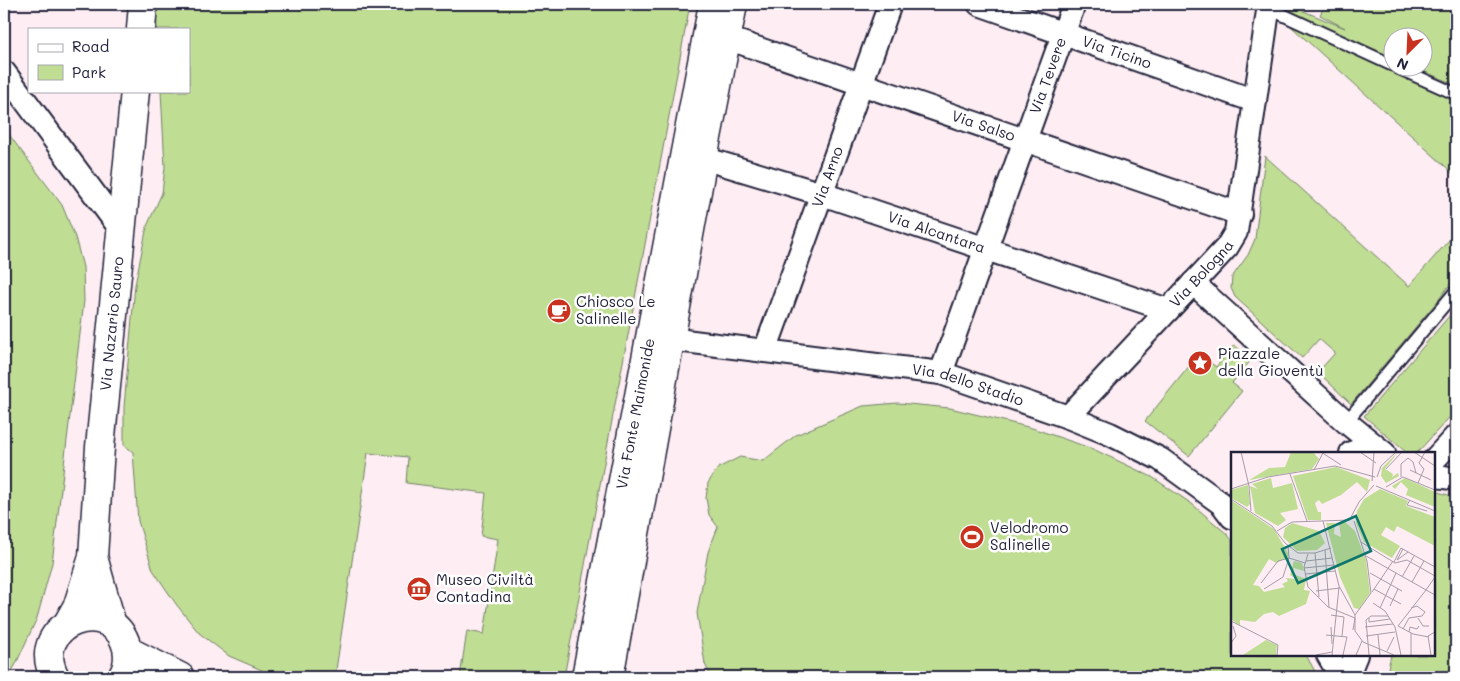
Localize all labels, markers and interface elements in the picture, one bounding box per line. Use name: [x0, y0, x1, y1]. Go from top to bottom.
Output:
legend: [28, 28, 190, 92]
north arrow: [1382, 28, 1432, 78]
street label: Via Ticino: [1080, 30, 1154, 73]
street label: Via Tevere: [1024, 34, 1070, 116]
text: Road: [72, 36, 109, 56]
text: N: [1394, 53, 1411, 75]
text: Park: [72, 62, 106, 82]
street label: Via Salso: [949, 105, 1018, 145]
street label: Via Arno: [807, 143, 847, 210]
street label: Via Alcantara: [885, 206, 988, 257]
street label: Via Bologna: [1165, 236, 1238, 311]
street label: Via Nazario Sauro: [95, 255, 128, 392]
place label: Chiosco Le Salinelle: [576, 291, 656, 328]
cafe icon: Chiosco Le Salinelle: [546, 298, 572, 324]
street label: Via Fonte Maimonide: [611, 336, 659, 491]
place label: Piazzale della Gioventù: [1218, 343, 1323, 380]
place icon: Piazzale della Gioventù: [1187, 350, 1213, 376]
street label: Via dello Stadio: [911, 358, 1027, 410]
inset map: [1231, 452, 1435, 656]
place label: Velodromo Salinelle: [990, 517, 1068, 554]
sports icon: Velodromo Salinelle: [959, 524, 985, 550]
place label: Museo Civiltà Contadina: [436, 569, 534, 606]
museum icon: Museo Civiltà Contadina: [406, 576, 432, 602]

